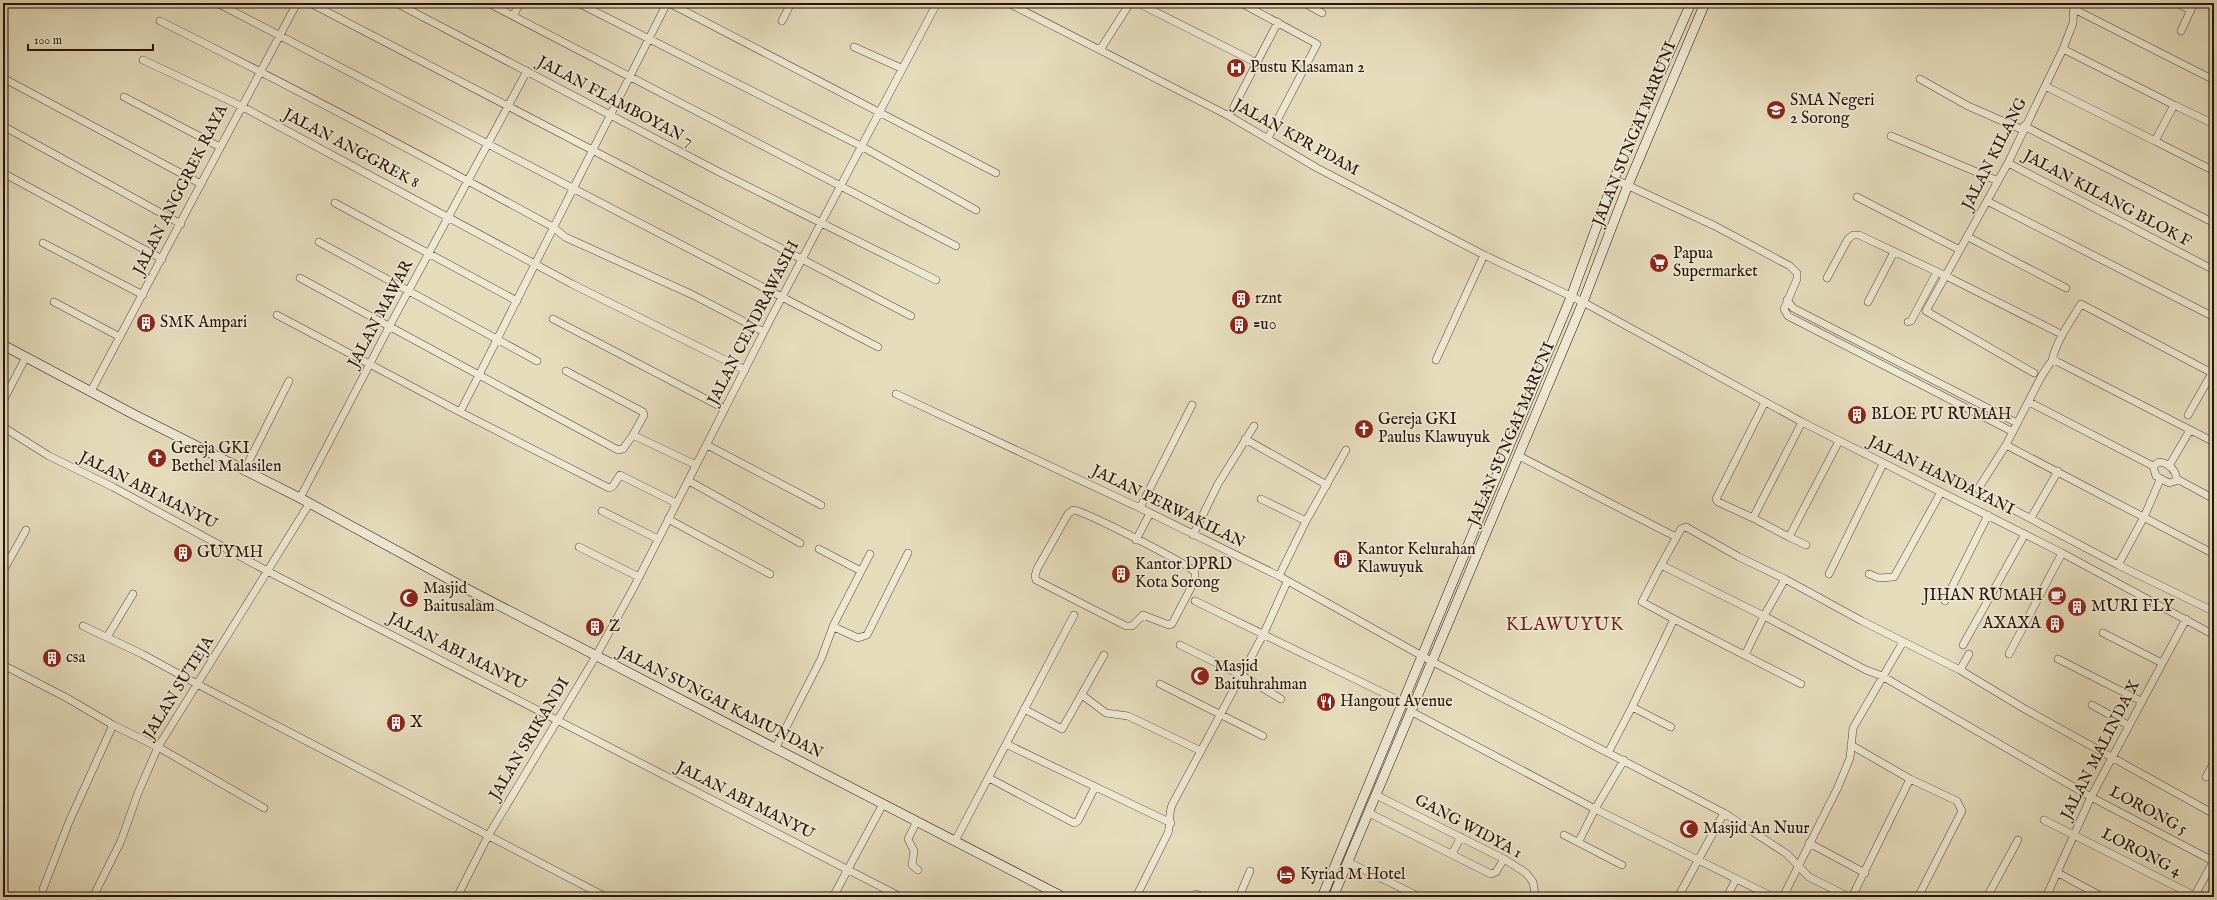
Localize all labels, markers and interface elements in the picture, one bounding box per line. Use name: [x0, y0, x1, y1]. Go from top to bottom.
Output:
scale bar: [28, 26, 153, 52]
text: 100 m: [34, 33, 62, 48]
street label: JALAN SUNGAI MARUNI: [1588, 39, 1681, 231]
street label: JALAN FLAMBOYAN 7: [532, 52, 696, 152]
hospital icon: Pustu Klasaman 2: [1225, 57, 1247, 79]
place label: Pustu Klasaman 2: [1250, 58, 1365, 78]
place label: SMA Negeri 2 Sorong: [1790, 91, 1875, 129]
street label: JALAN KPR PDAM: [1228, 94, 1362, 181]
street label: JALAN KILANG: [1957, 94, 2032, 215]
school or university icon: SMA Negeri 2 Sorong: [1765, 99, 1787, 121]
street label: JALAN ANGGREK RAYA: [128, 100, 233, 280]
street label: JALAN ANGGREK 8: [278, 104, 422, 193]
street label: JALAN KILANG BLOK F: [2018, 145, 2194, 252]
street label: JALAN CENDRAWASIH: [703, 237, 804, 410]
place label: Papua Supermarket: [1673, 244, 1758, 282]
supermarket icon: Papua Supermarket: [1648, 252, 1670, 274]
street label: JALAN MAWAR: [343, 256, 418, 373]
building icon: rznt: [1230, 288, 1252, 310]
place label: rznt: [1255, 289, 1283, 309]
building icon: SMK Ampari: [135, 312, 157, 334]
place label: SMK Ampari: [160, 313, 247, 333]
building icon: =u0: [1228, 314, 1250, 336]
place label: =u0: [1253, 315, 1277, 335]
street label: JALAN SUNGAI MARUNI: [1463, 339, 1560, 531]
building icon: BLOE PU RUMAH: [1846, 404, 1868, 426]
place label: BLOE PU RUMAH: [1871, 405, 2012, 425]
place label: Gereja GKI Paulus Klawuyuk: [1378, 410, 1491, 448]
church icon: Gereja GKI Paulus Klawuyuk: [1353, 418, 1375, 440]
street label: JALAN HANDAYANI: [1863, 431, 2017, 520]
place label: Gereja GKI Bethel Malasilen: [171, 439, 282, 477]
street label: JALAN ABI MANYU: [74, 447, 221, 535]
church icon: Gereja GKI Bethel Malasilen: [146, 447, 168, 469]
street label: JALAN PERWAKILAN: [1086, 460, 1248, 553]
place label: Kantor Kelurahan Klawuyuk: [1357, 540, 1476, 578]
building icon: GUYMH: [172, 542, 194, 564]
place label: GUYMH: [197, 543, 264, 563]
building icon: Kantor Kelurahan Klawuyuk: [1332, 548, 1354, 570]
place label: Kantor DPRD Kota Sorong: [1135, 555, 1232, 593]
building icon: Kantor DPRD Kota Sorong: [1110, 563, 1132, 585]
place label: Masjid Baitusalam: [423, 579, 495, 617]
cafe icon: JIHAN RUMAH: [2046, 585, 2068, 607]
place label: JIHAN RUMAH: [1921, 586, 2043, 606]
mosque icon: Masjid Baitusalam: [398, 587, 420, 609]
building icon: MURI FLY: [2066, 596, 2088, 618]
place label: MURI FLY: [2091, 597, 2175, 617]
street label: JALAN ABI MANYU: [383, 608, 530, 696]
building icon: AXAXA: [2044, 613, 2066, 635]
district label: KLAWUYUK: [1506, 614, 1624, 637]
place label: AXAXA: [1982, 614, 2042, 634]
building icon: Z: [584, 616, 606, 638]
place label: Z: [609, 617, 620, 637]
street label: JALAN SUTEJA: [138, 632, 219, 745]
street label: JALAN SUNGAI KAMUNDAN: [612, 642, 826, 764]
building icon: csa: [41, 647, 63, 669]
place label: csa: [66, 648, 85, 668]
place label: Masjid Baituhrahman: [1214, 657, 1308, 695]
mosque icon: Masjid Baituhrahman: [1189, 665, 1211, 687]
street label: JALAN SRIKANDI: [484, 674, 575, 806]
street label: JALAN MALINDA X: [2056, 677, 2145, 825]
restaurant icon: Hangout Avenue: [1315, 691, 1337, 713]
place label: Hangout Avenue: [1340, 692, 1453, 712]
building icon: X: [385, 712, 407, 734]
place label: X: [410, 713, 423, 733]
street label: JALAN ABI MANYU: [671, 757, 818, 845]
street label: LORONG 5: [2106, 782, 2190, 840]
street label: GANG WIDYA 1: [1411, 790, 1525, 864]
mosque icon: Masjid An Nuur: [1678, 818, 1700, 840]
place label: Masjid An Nuur: [1703, 819, 1809, 839]
street label: LORONG 4: [2098, 824, 2184, 882]
hotel icon: Kyriad M Hotel: [1275, 864, 1297, 886]
place label: Kyriad M Hotel: [1300, 865, 1406, 885]

